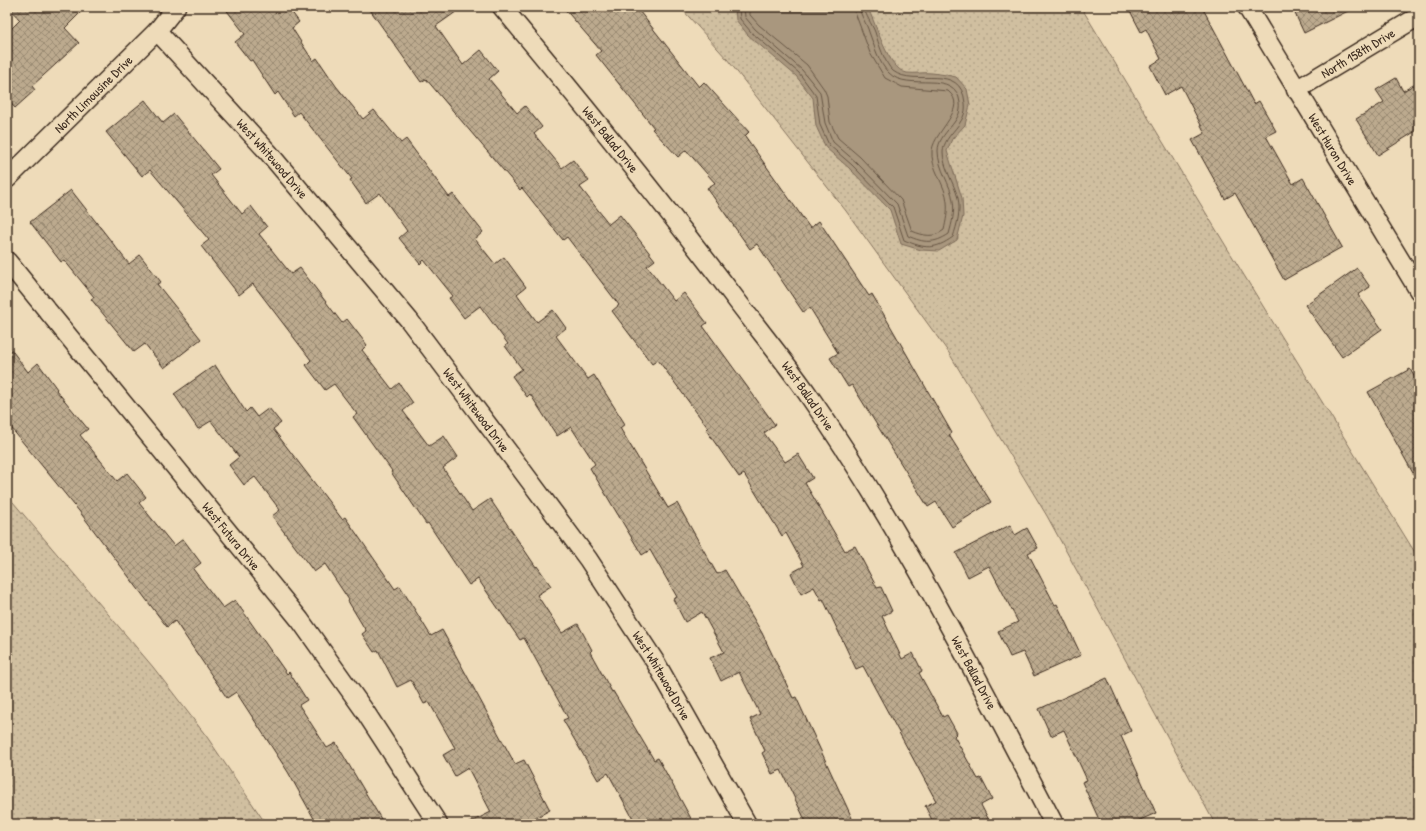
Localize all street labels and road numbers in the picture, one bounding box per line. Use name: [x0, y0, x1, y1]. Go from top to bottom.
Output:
street label: North 158th Drive: [1317, 24, 1398, 82]
street label: North Limousine Drive: [50, 51, 136, 137]
street label: West Ballad Drive: [578, 102, 643, 176]
street label: West Huron Drive: [1304, 110, 1362, 188]
street label: West Whitewood Drive: [233, 114, 312, 202]
street label: West Ballad Drive: [778, 357, 839, 434]
street label: West Whitewood Drive: [439, 364, 514, 456]
street label: West Futura Drive: [198, 498, 265, 574]
street label: West Whitewood Drive: [628, 627, 695, 723]
street label: West Ballad Drive: [947, 633, 1001, 712]

